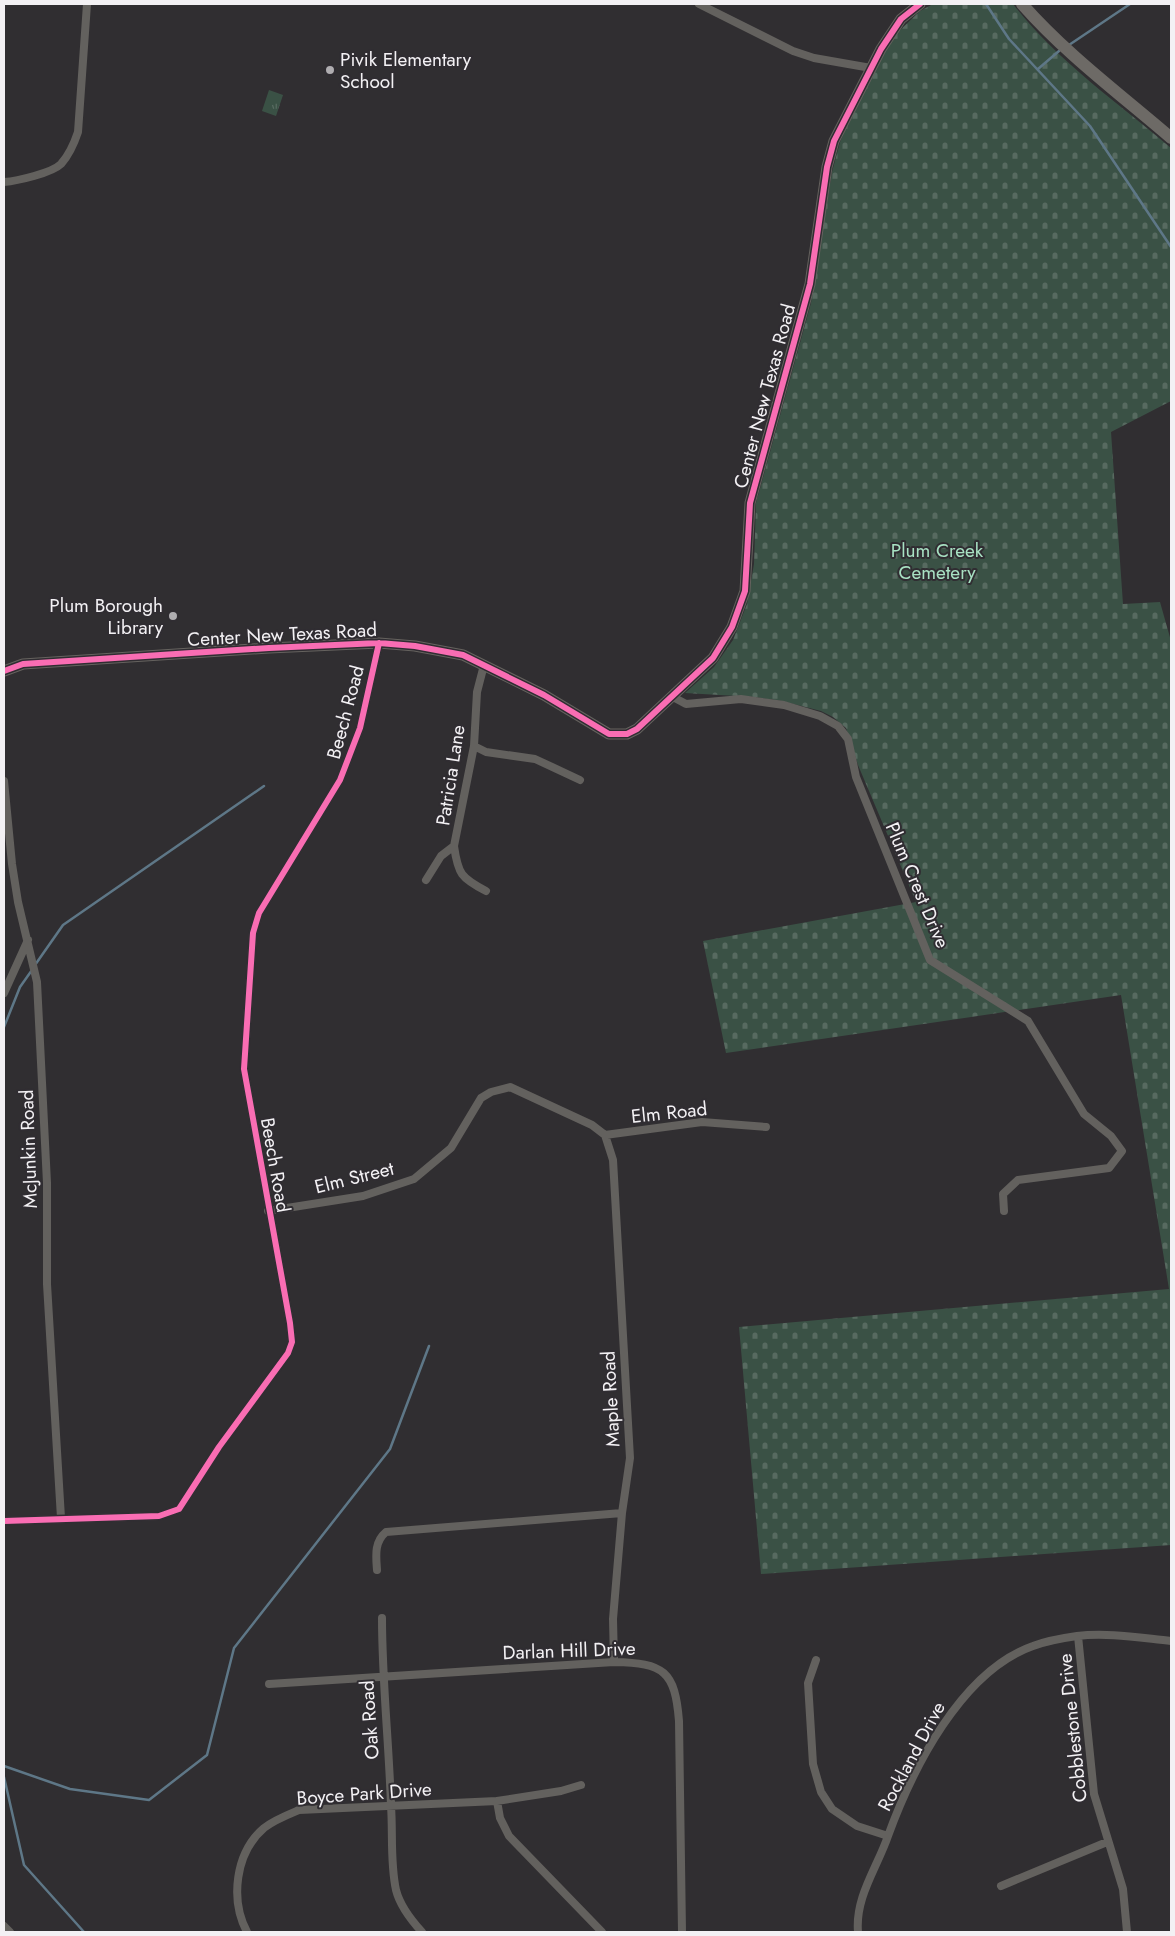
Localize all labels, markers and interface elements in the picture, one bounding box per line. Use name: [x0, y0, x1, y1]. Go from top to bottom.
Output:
place label: Pivik Elementary School: [340, 46, 472, 95]
marker: Pivik Elementary School: [324, 64, 336, 76]
street label: Center New Texas Road: [727, 301, 802, 491]
park label: Plum Creek Cemetery: [891, 537, 984, 586]
place label: Plum Borough Library: [49, 592, 164, 641]
marker: Plum Borough Library: [167, 610, 179, 622]
street label: Center New Texas Road: [186, 616, 378, 653]
street label: Beech Road: [320, 662, 371, 762]
street label: Patricia Lane: [429, 723, 472, 827]
street label: Plum Crest Drive: [879, 818, 956, 953]
street label: McJunkin Road: [13, 1089, 44, 1209]
street label: Elm Road: [630, 1095, 708, 1130]
street label: Beech Road: [254, 1116, 297, 1215]
street label: Elm Street: [312, 1155, 397, 1200]
street label: Maple Road: [595, 1350, 626, 1448]
street label: Darlan Hill Drive: [502, 1635, 636, 1666]
street label: Cobblestone Drive: [1051, 1652, 1094, 1804]
street label: Oak Road: [353, 1680, 386, 1760]
street label: Rockland Drive: [871, 1696, 952, 1816]
street label: Boyce Park Drive: [296, 1775, 433, 1812]

